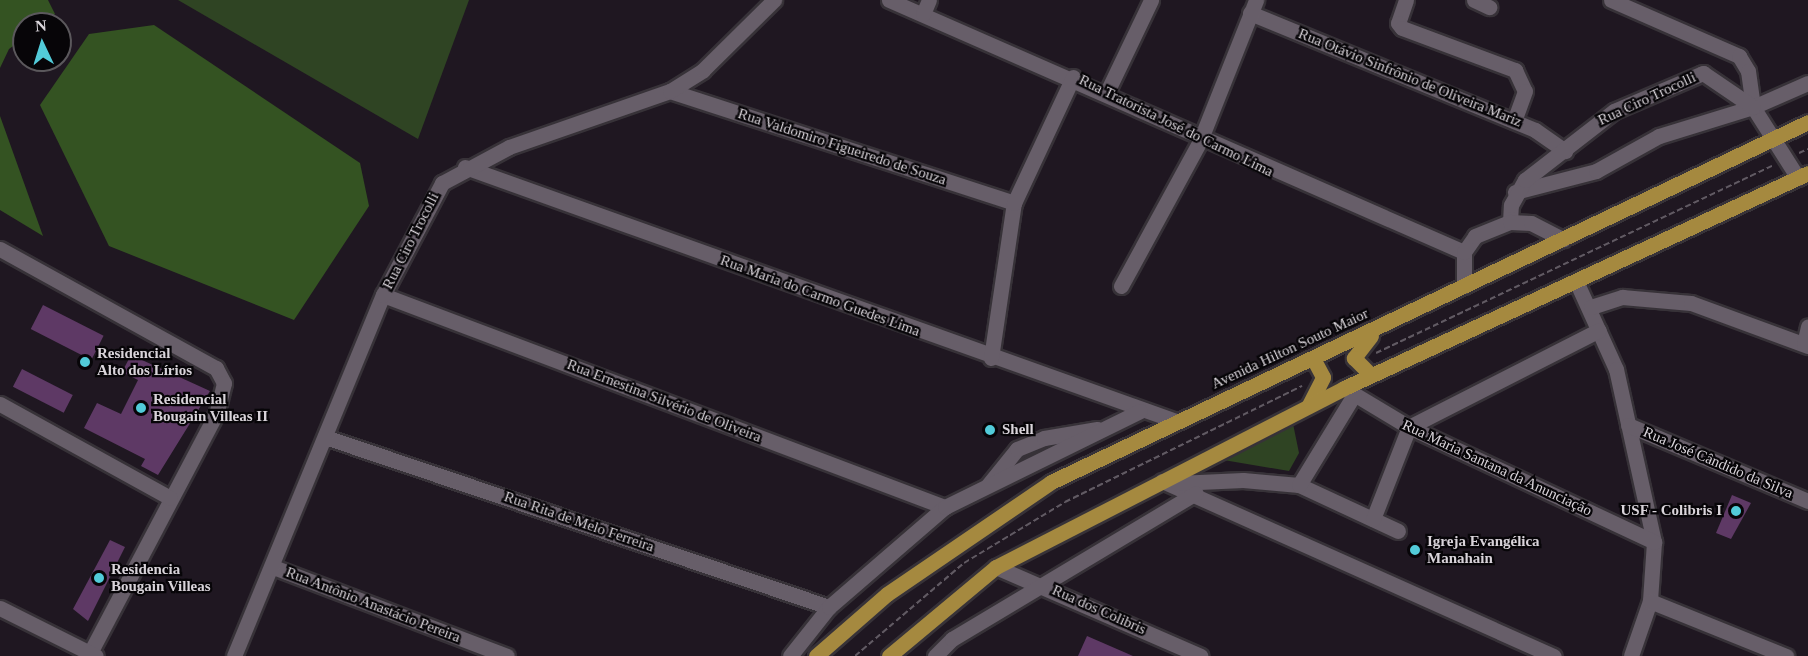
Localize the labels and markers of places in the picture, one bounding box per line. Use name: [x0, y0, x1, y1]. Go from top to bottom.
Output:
place label: Residencial Alto dos Lírios: [97, 344, 192, 379]
marker: Residencial Alto dos Lírios: [78, 355, 92, 369]
place label: Residencial Bougain Villeas II: [153, 390, 268, 425]
marker: Residencial Bougain Villeas II: [134, 401, 148, 415]
place label: Shell: [1002, 421, 1034, 439]
marker: Shell: [983, 423, 997, 437]
place label: USF - Colibris I: [1620, 502, 1722, 520]
marker: USF - Colibris I: [1727, 502, 1745, 520]
place label: Igreja Evangélica Manahain: [1427, 532, 1540, 567]
marker: Igreja Evangélica Manahain: [1408, 543, 1422, 557]
place label: Residencia Bougain Villeas: [111, 560, 211, 595]
marker: Residencia Bougain Villeas: [92, 571, 106, 585]

